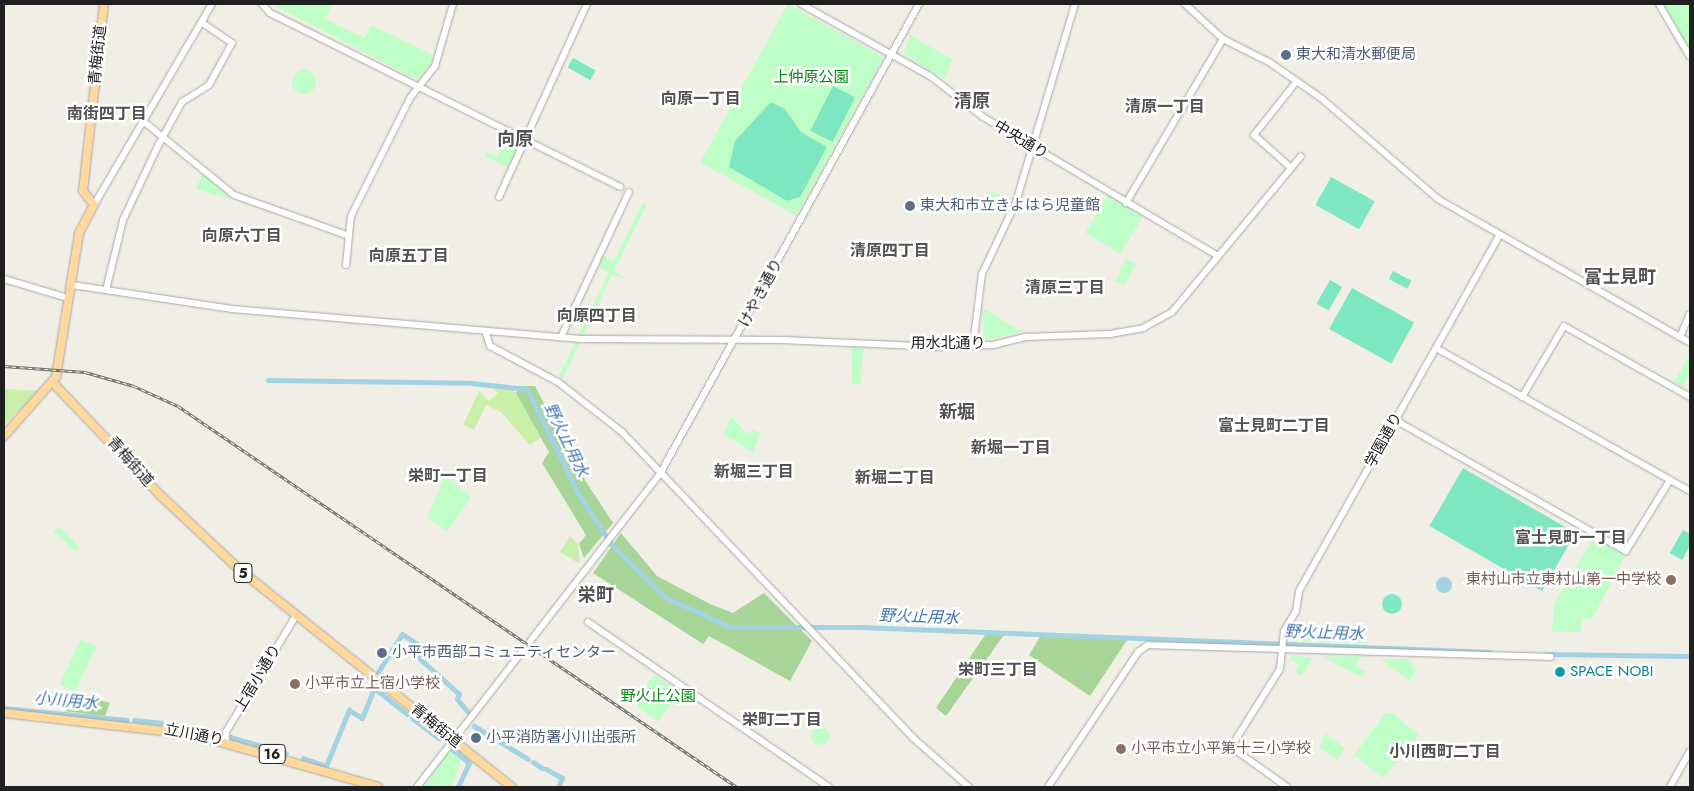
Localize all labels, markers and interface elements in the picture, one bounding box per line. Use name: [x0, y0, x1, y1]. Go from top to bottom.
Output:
street label: 青梅街道: [86, 24, 110, 86]
place label: 東大和清水郵便局: [1296, 46, 1416, 64]
marker: 東大和清水郵便局: [1280, 49, 1292, 61]
park label: 上仲原公園: [774, 69, 848, 87]
district label: 向原一丁目: [661, 89, 741, 109]
district label: 清原: [954, 90, 990, 112]
district label: 清原一丁目: [1125, 97, 1205, 117]
district label: 南街四丁目: [67, 104, 147, 124]
street label: 中央通り: [991, 117, 1051, 163]
district label: 向原: [497, 128, 533, 150]
place label: 東大和市立きよはら児童館: [920, 197, 1100, 215]
marker: 東大和市立きよはら児童館: [904, 200, 916, 212]
district label: 向原六丁目: [202, 226, 282, 246]
district label: 清原四丁目: [850, 241, 930, 261]
district label: 向原五丁目: [369, 246, 449, 266]
street label: けやき通り: [735, 256, 787, 330]
district label: 富士見町: [1584, 266, 1656, 288]
district label: 清原三丁目: [1025, 278, 1105, 298]
district label: 向原四丁目: [557, 306, 637, 326]
street label: 用水北通り: [911, 335, 985, 353]
water label: 野火止用水: [540, 400, 592, 480]
district label: 新堀: [939, 401, 975, 423]
street label: 学園通り: [1362, 409, 1406, 471]
district label: 富士見町二丁目: [1218, 416, 1330, 436]
street label: 青梅街道: [103, 434, 157, 490]
district label: 新堀一丁目: [971, 438, 1051, 458]
district label: 新堀三丁目: [714, 462, 794, 482]
district label: 栄町一丁目: [408, 466, 488, 486]
district label: 新堀二丁目: [855, 468, 935, 488]
district label: 富士見町一丁目: [1515, 528, 1627, 548]
road number: 5: [233, 562, 253, 584]
place label: 東村山市立東村山第一中学校: [1466, 571, 1661, 589]
marker: 東村山市立東村山第一中学校: [1665, 574, 1677, 586]
district label: 栄町: [578, 584, 614, 606]
water label: 野火止用水: [879, 606, 959, 628]
water label: 野火止用水: [1284, 622, 1364, 644]
street label: 上宿小通り: [231, 641, 285, 715]
place label: 小平市西部コミュニティセンター: [392, 644, 617, 662]
marker: 小平市西部コミュニティセンター: [376, 647, 388, 659]
district label: 栄町三丁目: [958, 660, 1038, 680]
place label: SPACE NOBI: [1570, 663, 1653, 681]
marker: SPACE NOBI: [1554, 666, 1566, 678]
place label: 小平市立上宿小学校: [305, 675, 440, 693]
marker: 小平市立上宿小学校: [289, 678, 301, 690]
park label: 野火止公園: [621, 688, 695, 706]
water label: 小川用水: [33, 689, 99, 713]
street label: 青梅街道: [407, 700, 465, 752]
district label: 栄町二丁目: [742, 710, 822, 730]
street label: 立川通り: [163, 720, 225, 750]
place label: 小平消防署小川出張所: [486, 729, 636, 747]
marker: 小平消防署小川出張所: [470, 732, 482, 744]
place label: 小平市立小平第十三小学校: [1131, 740, 1311, 758]
road number: 16: [258, 742, 286, 766]
district label: 小川西町二丁目: [1389, 742, 1501, 762]
marker: 小平市立小平第十三小学校: [1115, 743, 1127, 755]

